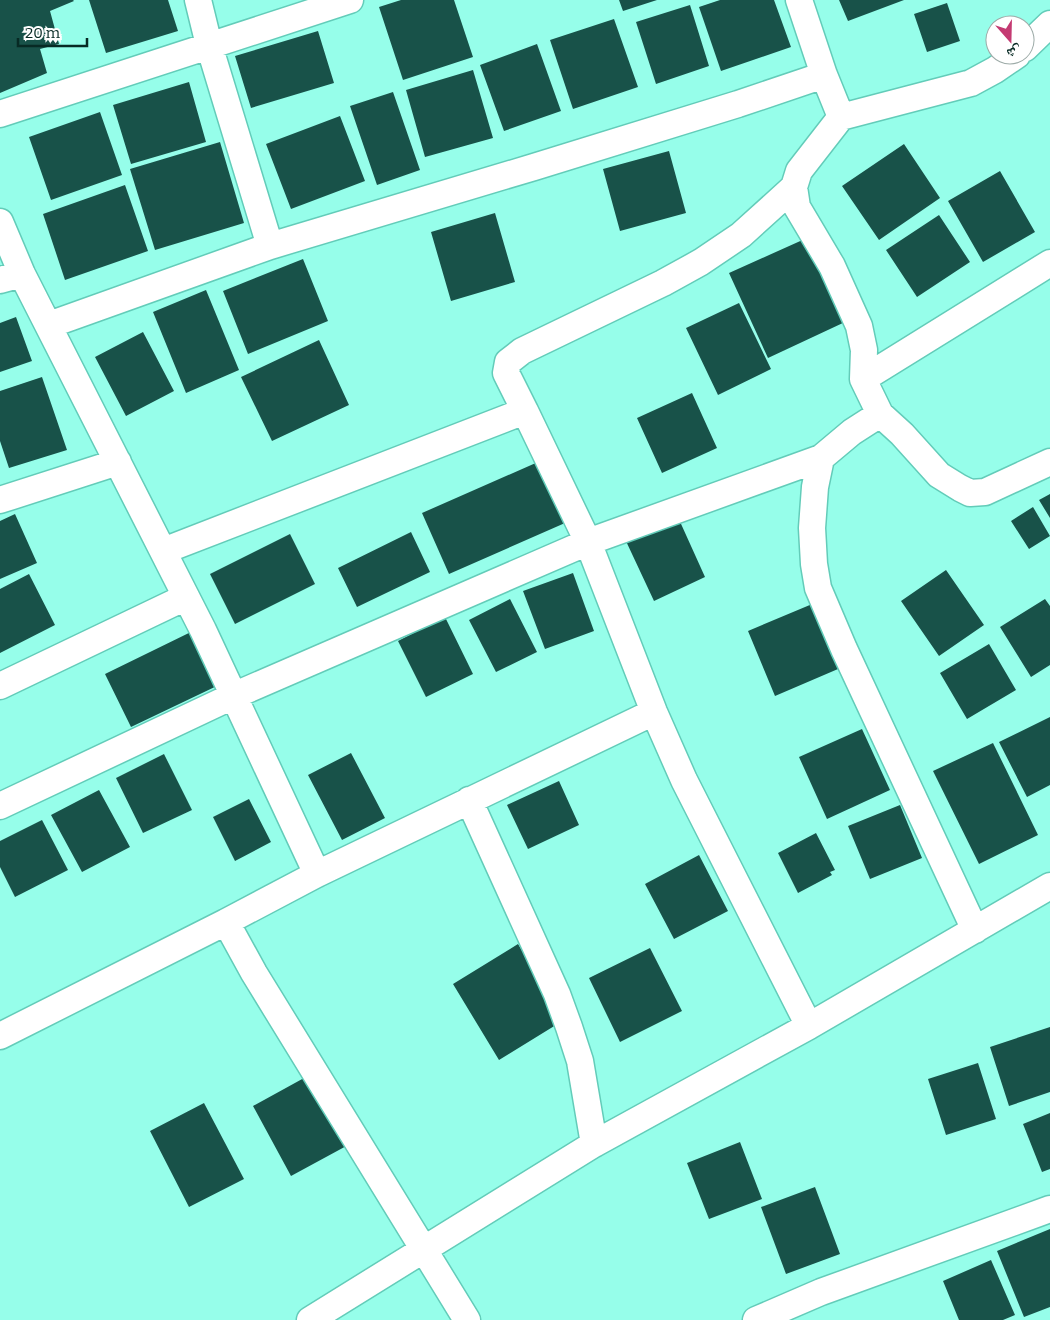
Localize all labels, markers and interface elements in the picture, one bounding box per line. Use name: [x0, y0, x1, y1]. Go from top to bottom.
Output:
scale bar: [18, 15, 86, 47]
north arrow: [985, 15, 1035, 65]
text: 20 m: [25, 24, 61, 42]
text: ش: [1004, 41, 1024, 62]

